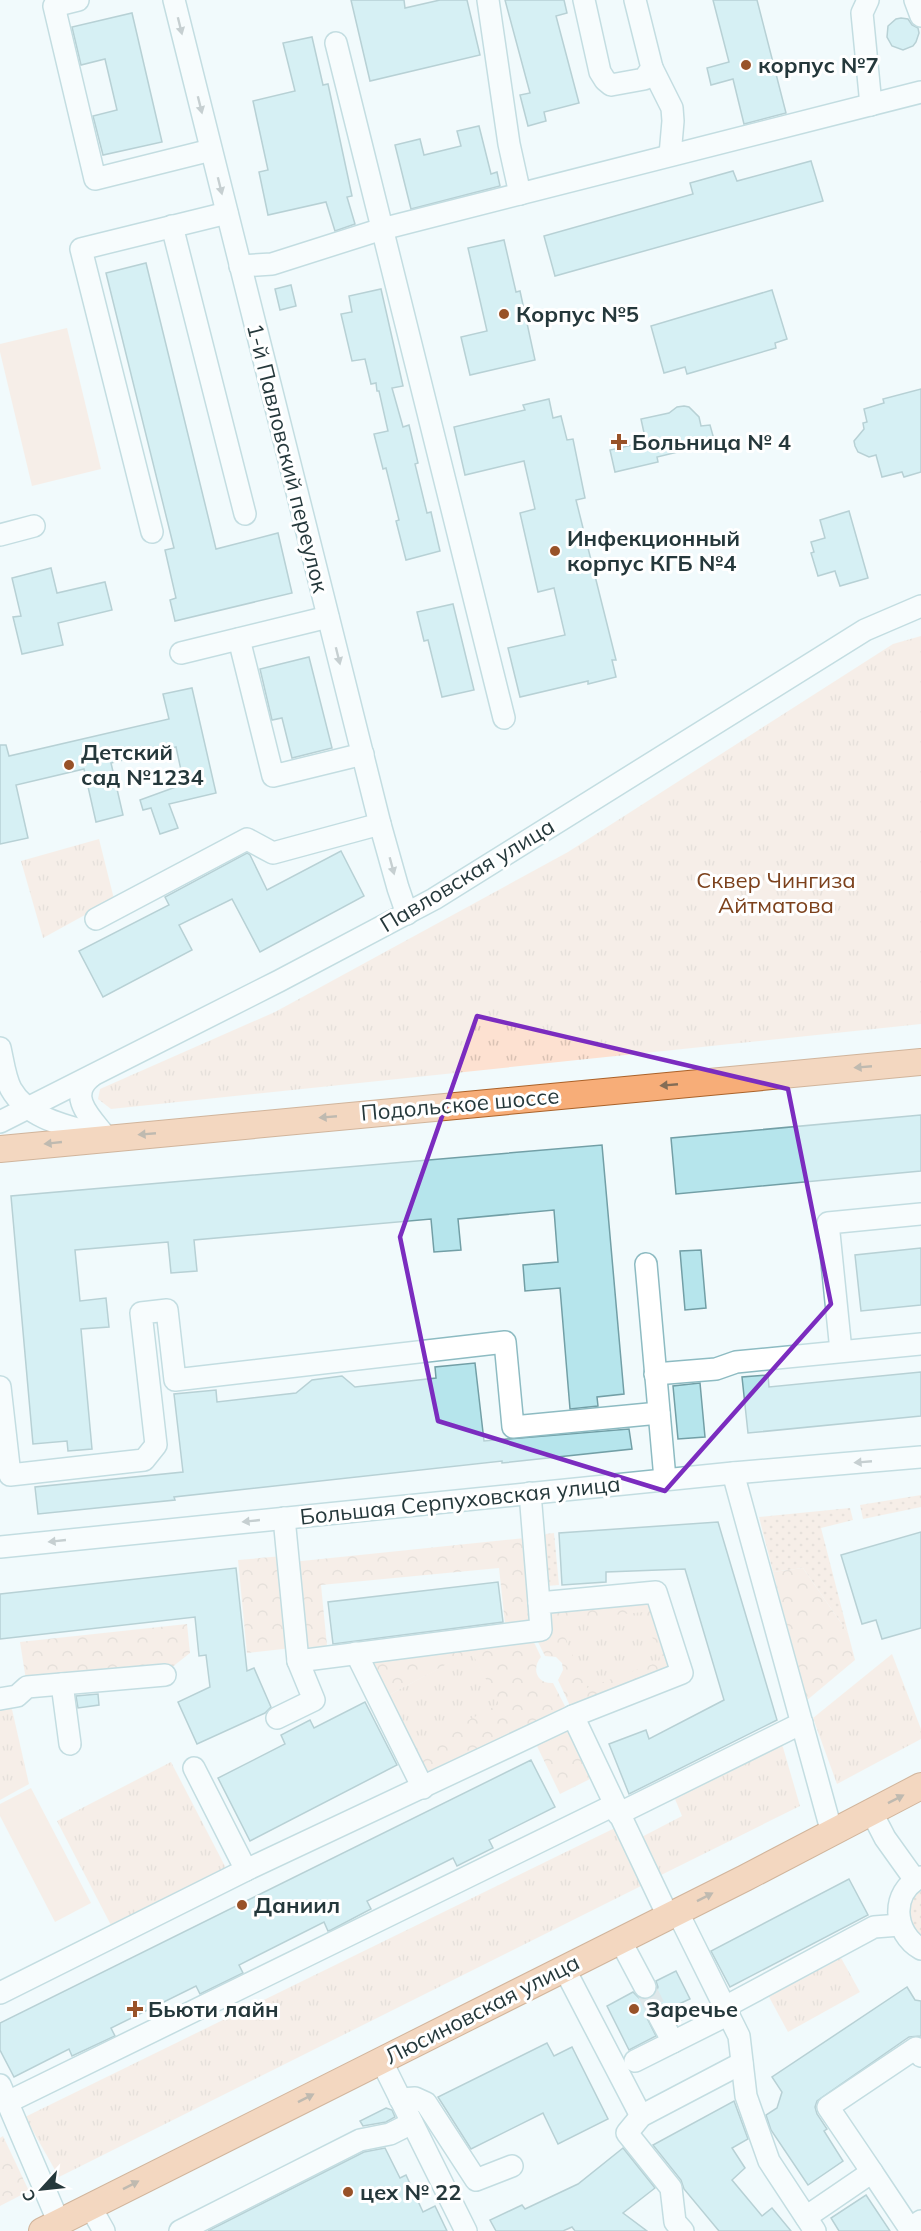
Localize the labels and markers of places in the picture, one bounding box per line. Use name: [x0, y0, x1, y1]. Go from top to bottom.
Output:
place label: корпус №7: [758, 51, 879, 79]
marker: корпус №7: [739, 58, 753, 72]
place label: Корпус №5: [516, 300, 639, 328]
marker: Корпус №5: [497, 307, 511, 321]
place label: Больница № 4: [632, 428, 791, 456]
marker: Больница № 4: [610, 433, 628, 451]
place label: Инфекционный корпус КГБ №4: [567, 524, 740, 577]
marker: Инфекционный корпус КГБ №4: [548, 544, 562, 558]
place label: Детский сад №1234: [81, 738, 204, 791]
marker: Детский сад №1234: [62, 758, 76, 772]
place label: Даниил: [254, 1891, 340, 1919]
marker: Даниил: [235, 1898, 249, 1912]
place label: Бьюти лайн: [148, 1995, 279, 2023]
place label: Заречье: [646, 1995, 738, 2023]
marker: Бьюти лайн: [126, 2000, 144, 2018]
marker: Заречье: [627, 2002, 641, 2016]
place label: цех № 22: [360, 2178, 462, 2206]
marker: цех № 22: [341, 2185, 355, 2199]

